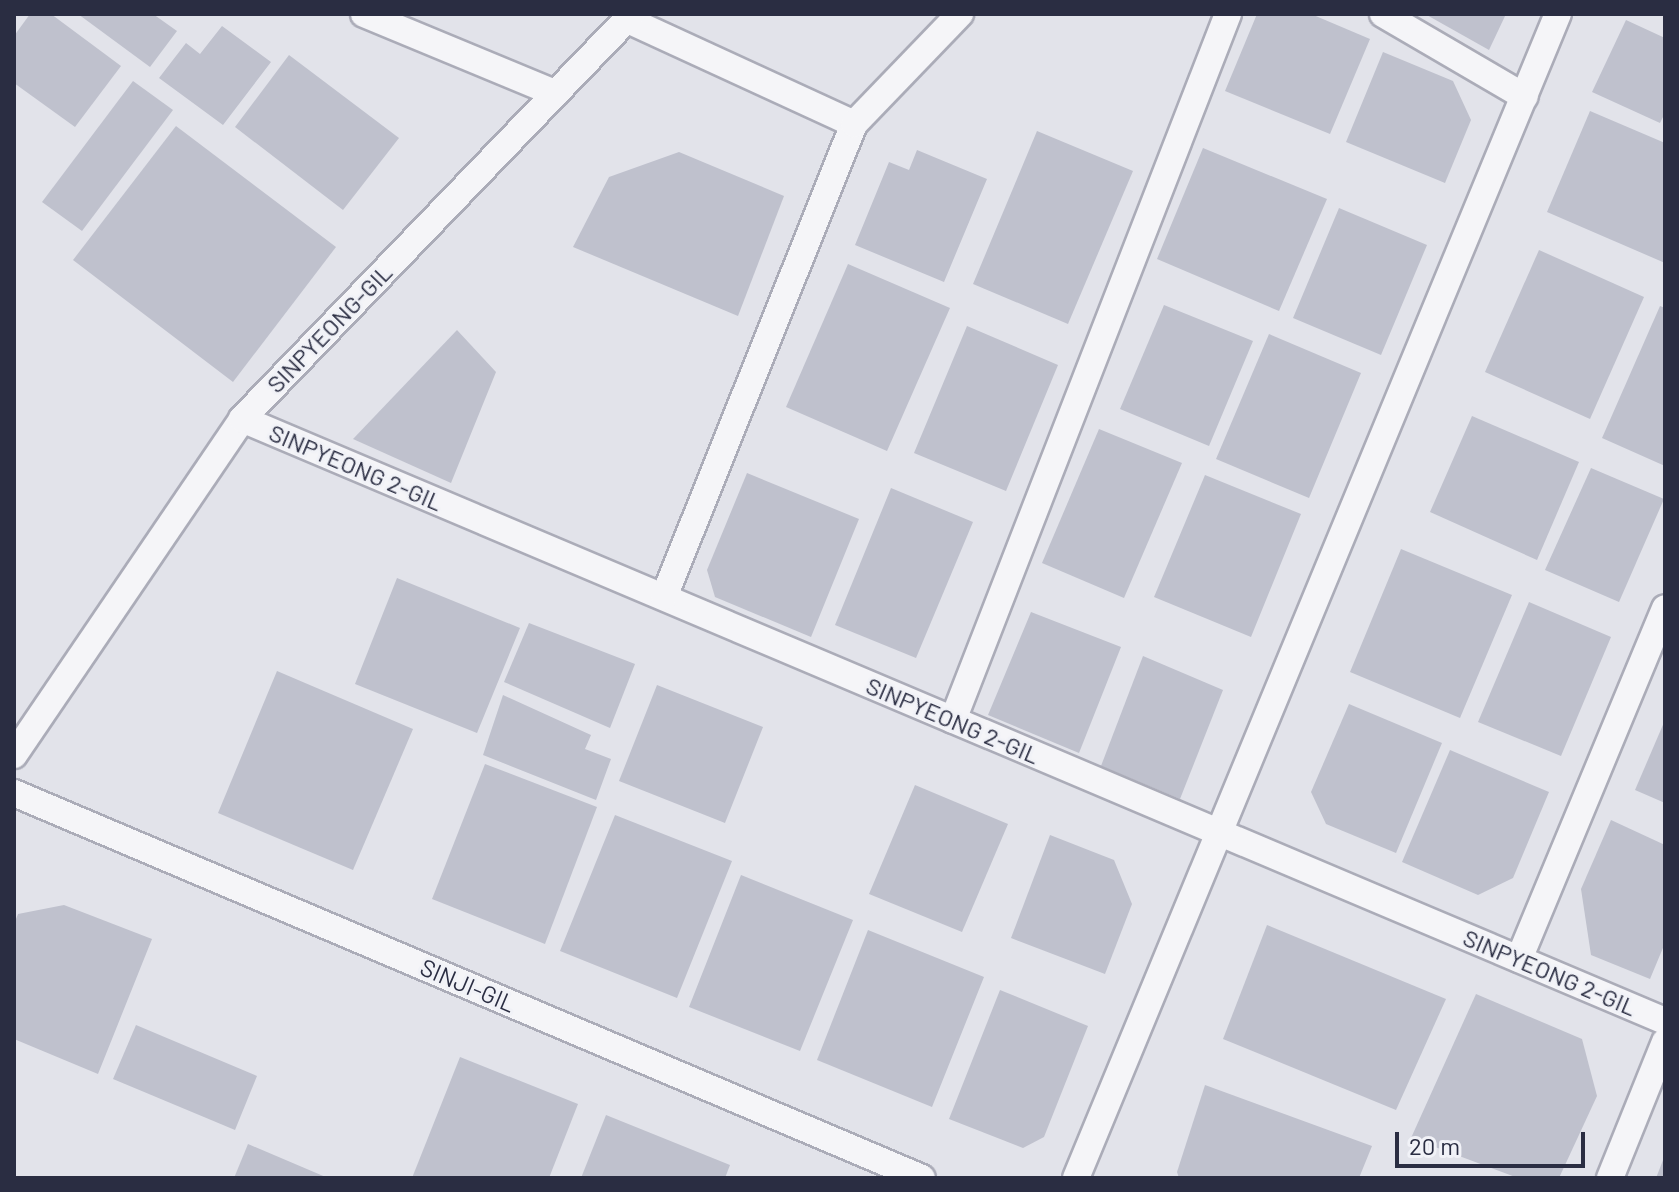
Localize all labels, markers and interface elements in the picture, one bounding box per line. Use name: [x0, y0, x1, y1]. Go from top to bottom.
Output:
street label: SINPYEONG-GIL: [260, 258, 398, 398]
street label: SINPYEONG 2-GIL: [265, 418, 447, 516]
street label: SINPYEONG 2-GIL: [862, 671, 1044, 769]
street label: SINPYEONG 2-GIL: [1459, 923, 1641, 1021]
street label: SINJI-GIL: [416, 952, 520, 1018]
scale bar: [1399, 1116, 1589, 1166]
text: 20 m: [1409, 1131, 1460, 1160]

